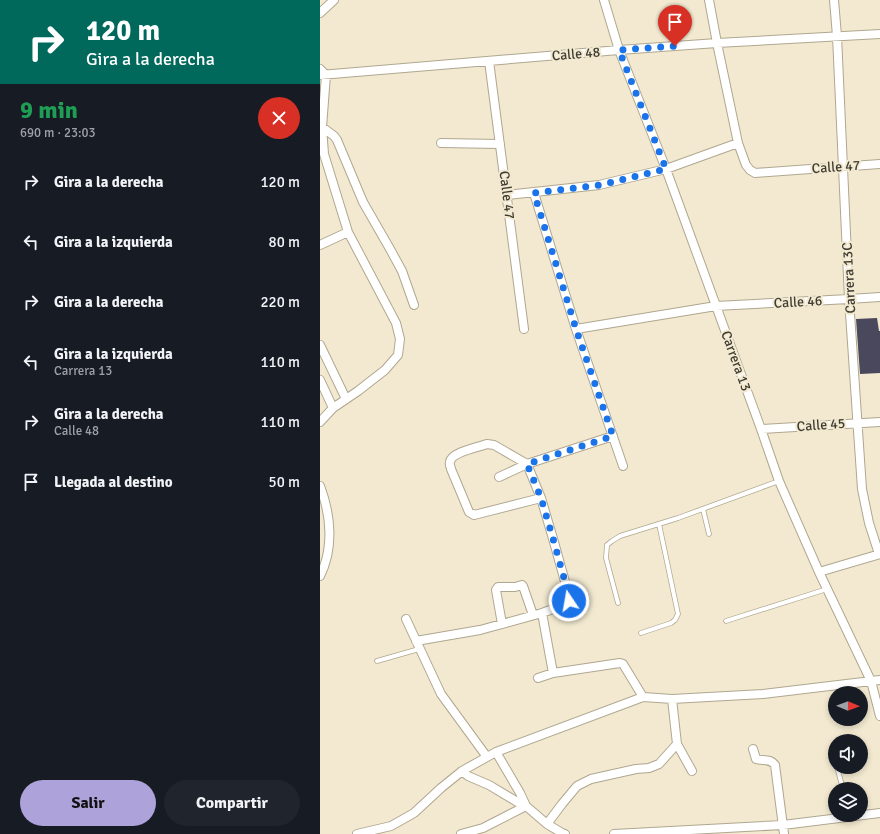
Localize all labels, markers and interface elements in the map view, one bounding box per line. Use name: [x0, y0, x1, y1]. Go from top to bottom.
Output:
pin: [658, 5, 692, 46]
icon: arrive: [664, 11, 686, 33]
text: 120 m: [86, 14, 160, 48]
icon: right: [20, 16, 72, 68]
street label: Calle 48: [551, 43, 601, 65]
text: Gira a la derecha: [86, 48, 215, 70]
text: 9 min: [20, 95, 78, 125]
button: close: [258, 97, 300, 139]
text: 690 m · 23:03: [20, 125, 96, 141]
street label: Calle 47: [811, 157, 861, 177]
street label: Calle 47: [496, 170, 518, 220]
icon: right: [20, 171, 42, 193]
text: Gira a la derecha: [54, 173, 164, 191]
text: 120 m: [260, 173, 300, 191]
icon: left: [20, 231, 42, 253]
text: Gira a la izquierda: [54, 233, 173, 251]
text: 80 m: [269, 233, 300, 251]
street label: Carrera 13C: [839, 242, 859, 314]
icon: right: [20, 291, 42, 313]
street label: Calle 46: [773, 292, 823, 312]
text: Gira a la derecha: [54, 293, 164, 311]
text: 220 m: [260, 293, 300, 311]
street label: Carrera 13: [717, 329, 755, 393]
text: Gira a la izquierda: [54, 345, 173, 363]
icon: left: [20, 351, 42, 373]
text: 110 m: [260, 353, 300, 371]
text: Carrera 13: [54, 363, 112, 379]
text: Gira a la derecha: [54, 405, 164, 423]
icon: right: [20, 411, 42, 433]
text: 110 m: [260, 413, 300, 431]
street label: Calle 45: [796, 415, 846, 435]
text: Calle 48: [54, 423, 99, 439]
icon: arrive: [20, 471, 42, 493]
text: Llegada al destino: [54, 473, 173, 491]
text: 50 m: [269, 473, 300, 491]
position arrow: [548, 580, 590, 622]
north arrow: [828, 686, 868, 726]
map controls: [828, 686, 868, 822]
button: sound: [828, 734, 868, 774]
button: Salir: [20, 780, 156, 826]
button: Compartir: [164, 780, 300, 826]
button: layers: [828, 782, 868, 822]

